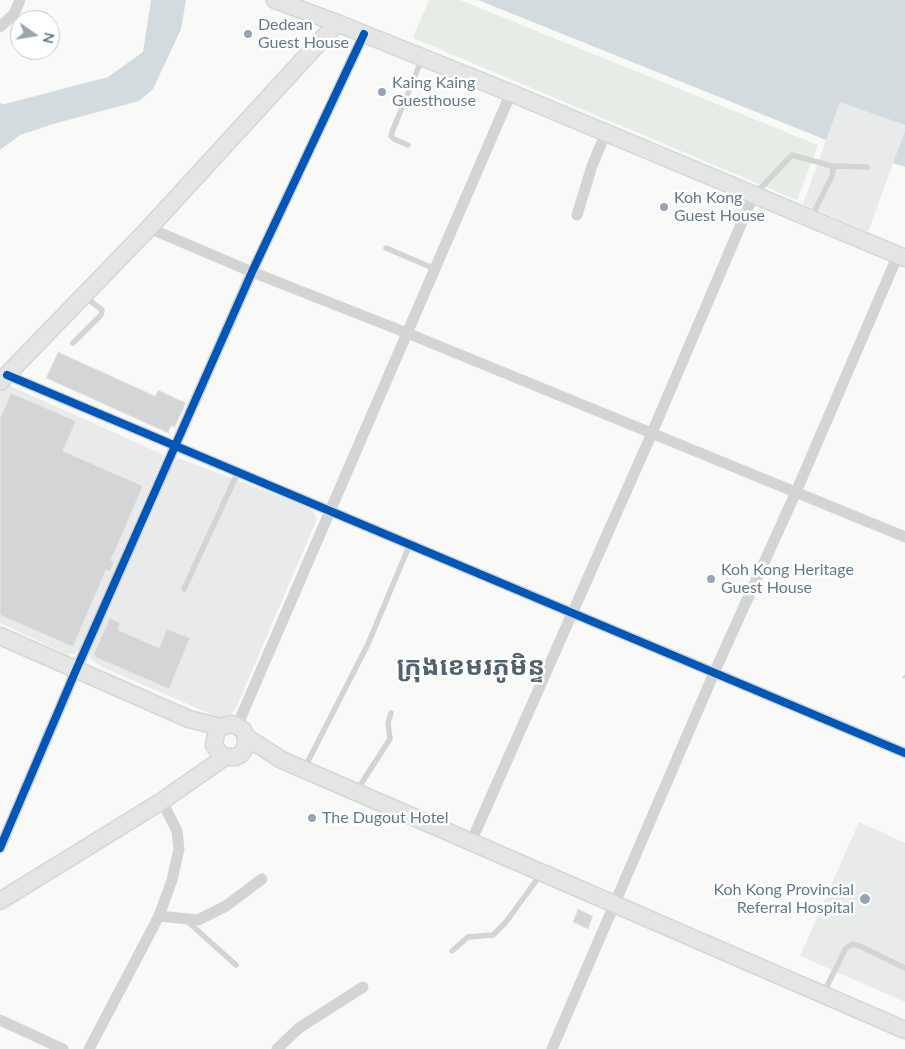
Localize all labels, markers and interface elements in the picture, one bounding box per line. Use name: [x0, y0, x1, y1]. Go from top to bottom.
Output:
north arrow: [10, 10, 60, 60]
place label: Dedean Guest House: [258, 15, 349, 53]
marker: Dedean Guest House: [242, 28, 254, 40]
text: N: [40, 31, 59, 45]
place label: Kaing Kaing Guesthouse: [392, 73, 476, 111]
marker: Kaing Kaing Guesthouse: [376, 86, 388, 98]
place label: Koh Kong Guest House: [674, 188, 765, 226]
marker: Koh Kong Guest House: [658, 201, 670, 213]
place label: Koh Kong Heritage Guest House: [721, 560, 854, 598]
marker: Koh Kong Heritage Guest House: [705, 573, 717, 585]
district label: ក្រុងខេមរភូមិន្ទ: [397, 651, 545, 683]
place label: The Dugout Hotel: [322, 808, 449, 828]
marker: The Dugout Hotel: [306, 812, 318, 824]
place label: Koh Kong Provincial Referral Hospital: [713, 880, 854, 918]
marker: Koh Kong Provincial Referral Hospital: [858, 892, 872, 906]

